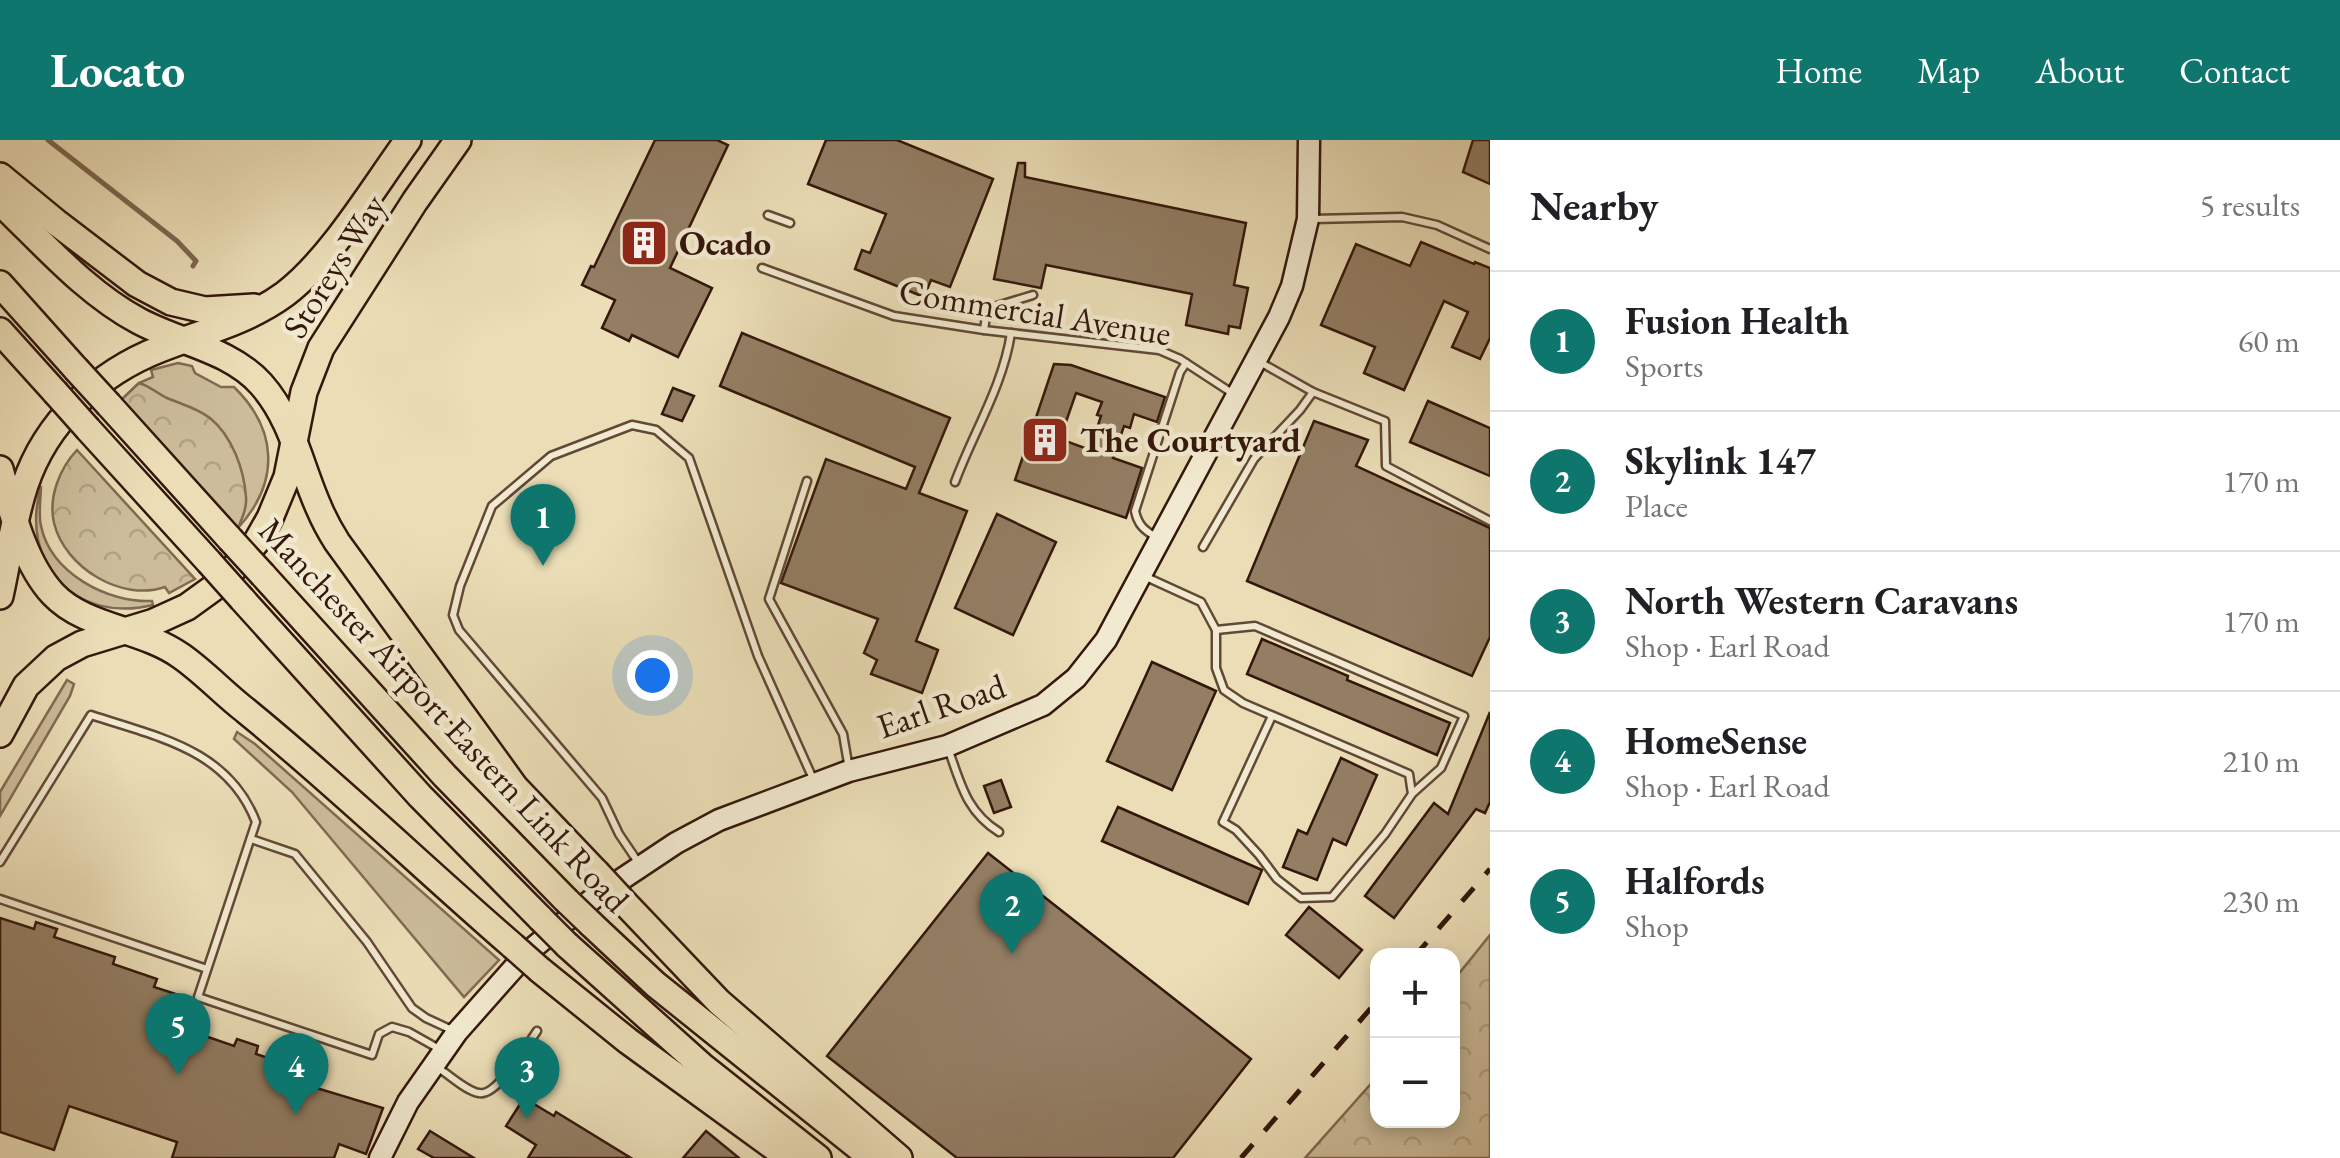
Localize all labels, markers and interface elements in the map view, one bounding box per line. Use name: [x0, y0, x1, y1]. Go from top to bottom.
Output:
text: Locato: [50, 39, 185, 101]
text: Home: [1776, 48, 1862, 93]
text: Map: [1917, 48, 1980, 93]
text: About: [2035, 48, 2124, 93]
text: Contact: [2179, 48, 2290, 93]
text: Nearby: [1530, 178, 1659, 233]
text: 5 results: [2200, 184, 2300, 226]
street label: Storeys Way: [272, 185, 396, 346]
building icon: Ocado: [618, 217, 670, 269]
place label: Ocado: [679, 220, 771, 265]
street label: Commercial Avenue: [896, 268, 1174, 355]
text: Fusion Health: [1625, 296, 1849, 345]
text: 1: [1554, 320, 1571, 362]
text: 60 m: [2238, 320, 2300, 362]
text: Sports: [1625, 345, 1703, 387]
building icon: The Courtyard: [1019, 414, 1071, 466]
place label: The Courtyard: [1080, 417, 1302, 462]
text: Skylink 147: [1625, 436, 1816, 485]
text: 2: [1554, 460, 1571, 502]
text: 170 m: [2223, 460, 2300, 502]
pin: 1: [510, 484, 576, 566]
text: Place: [1625, 485, 1688, 527]
street label: Manchester Airport Eastern Link Road: [249, 508, 640, 922]
text: North Western Caravans: [1625, 576, 2018, 625]
text: 3: [1554, 600, 1571, 642]
text: 170 m: [2223, 600, 2300, 642]
text: Shop · Earl Road: [1625, 625, 1830, 667]
your location: [627, 650, 678, 701]
street label: Earl Road: [871, 662, 1011, 748]
text: HomeSense: [1625, 716, 1807, 765]
text: 4: [1554, 740, 1571, 782]
text: 210 m: [2223, 740, 2300, 782]
text: Shop · Earl Road: [1625, 765, 1830, 807]
text: Halfords: [1625, 856, 1765, 905]
pin: 2: [980, 872, 1044, 954]
text: 5: [1554, 880, 1571, 922]
text: 230 m: [2223, 880, 2300, 922]
text: Shop: [1625, 905, 1689, 947]
map controls: [1370, 948, 1460, 1128]
button: +: [1370, 948, 1460, 1038]
pin: 5: [146, 992, 210, 1075]
pin: 4: [264, 1032, 328, 1115]
pin: 3: [494, 1036, 560, 1119]
button: −: [1370, 1038, 1460, 1128]

